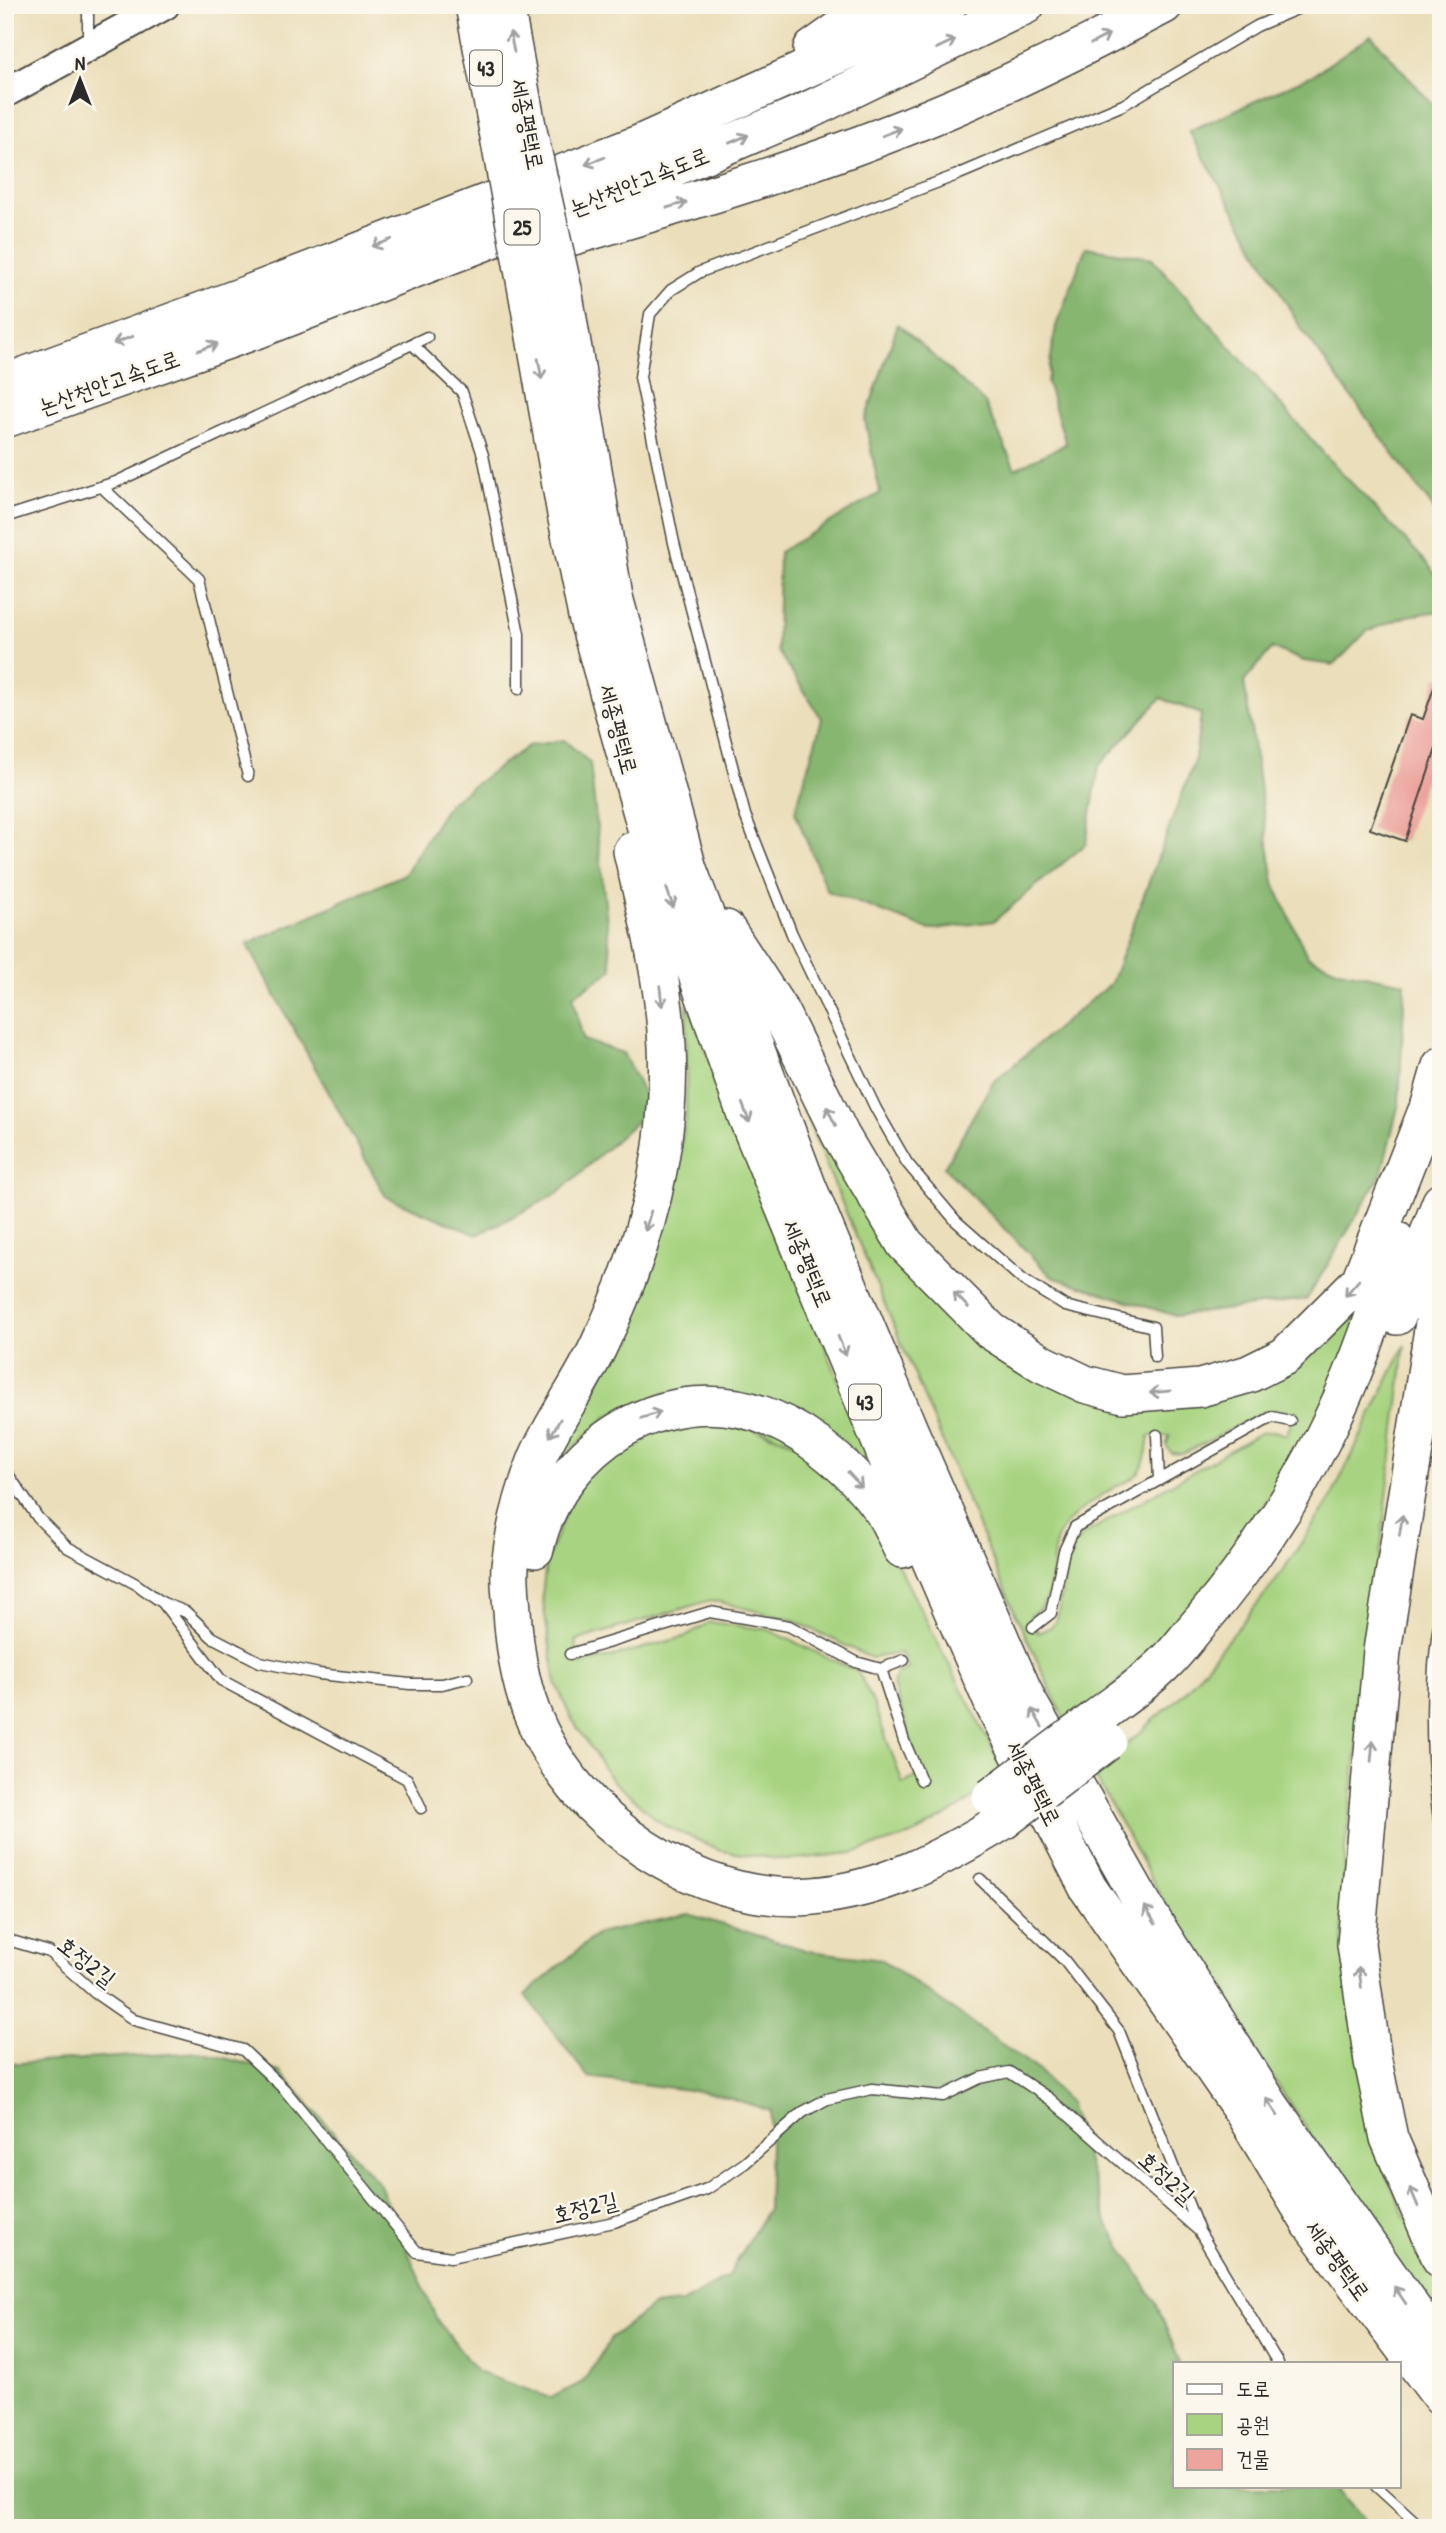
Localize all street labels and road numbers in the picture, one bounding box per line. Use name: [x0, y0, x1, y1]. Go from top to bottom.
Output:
road number: 43: [470, 50, 502, 86]
street label: 세종평택로: [504, 76, 552, 172]
street label: 논산천안고속도로: [565, 139, 713, 223]
road number: 25: [504, 210, 540, 244]
street label: 논산천안고속도로: [34, 342, 184, 422]
street label: 세종평택로: [592, 680, 646, 778]
street label: 세종평택로: [776, 1214, 840, 1312]
road number: 43: [849, 1384, 881, 1420]
street label: 세종평택로: [999, 1735, 1069, 1831]
street label: 호정2길: [51, 1928, 123, 1994]
street label: 호정2길: [1132, 2143, 1202, 2211]
street label: 호정2길: [549, 2184, 621, 2230]
street label: 세종평택로: [1298, 2213, 1378, 2307]

